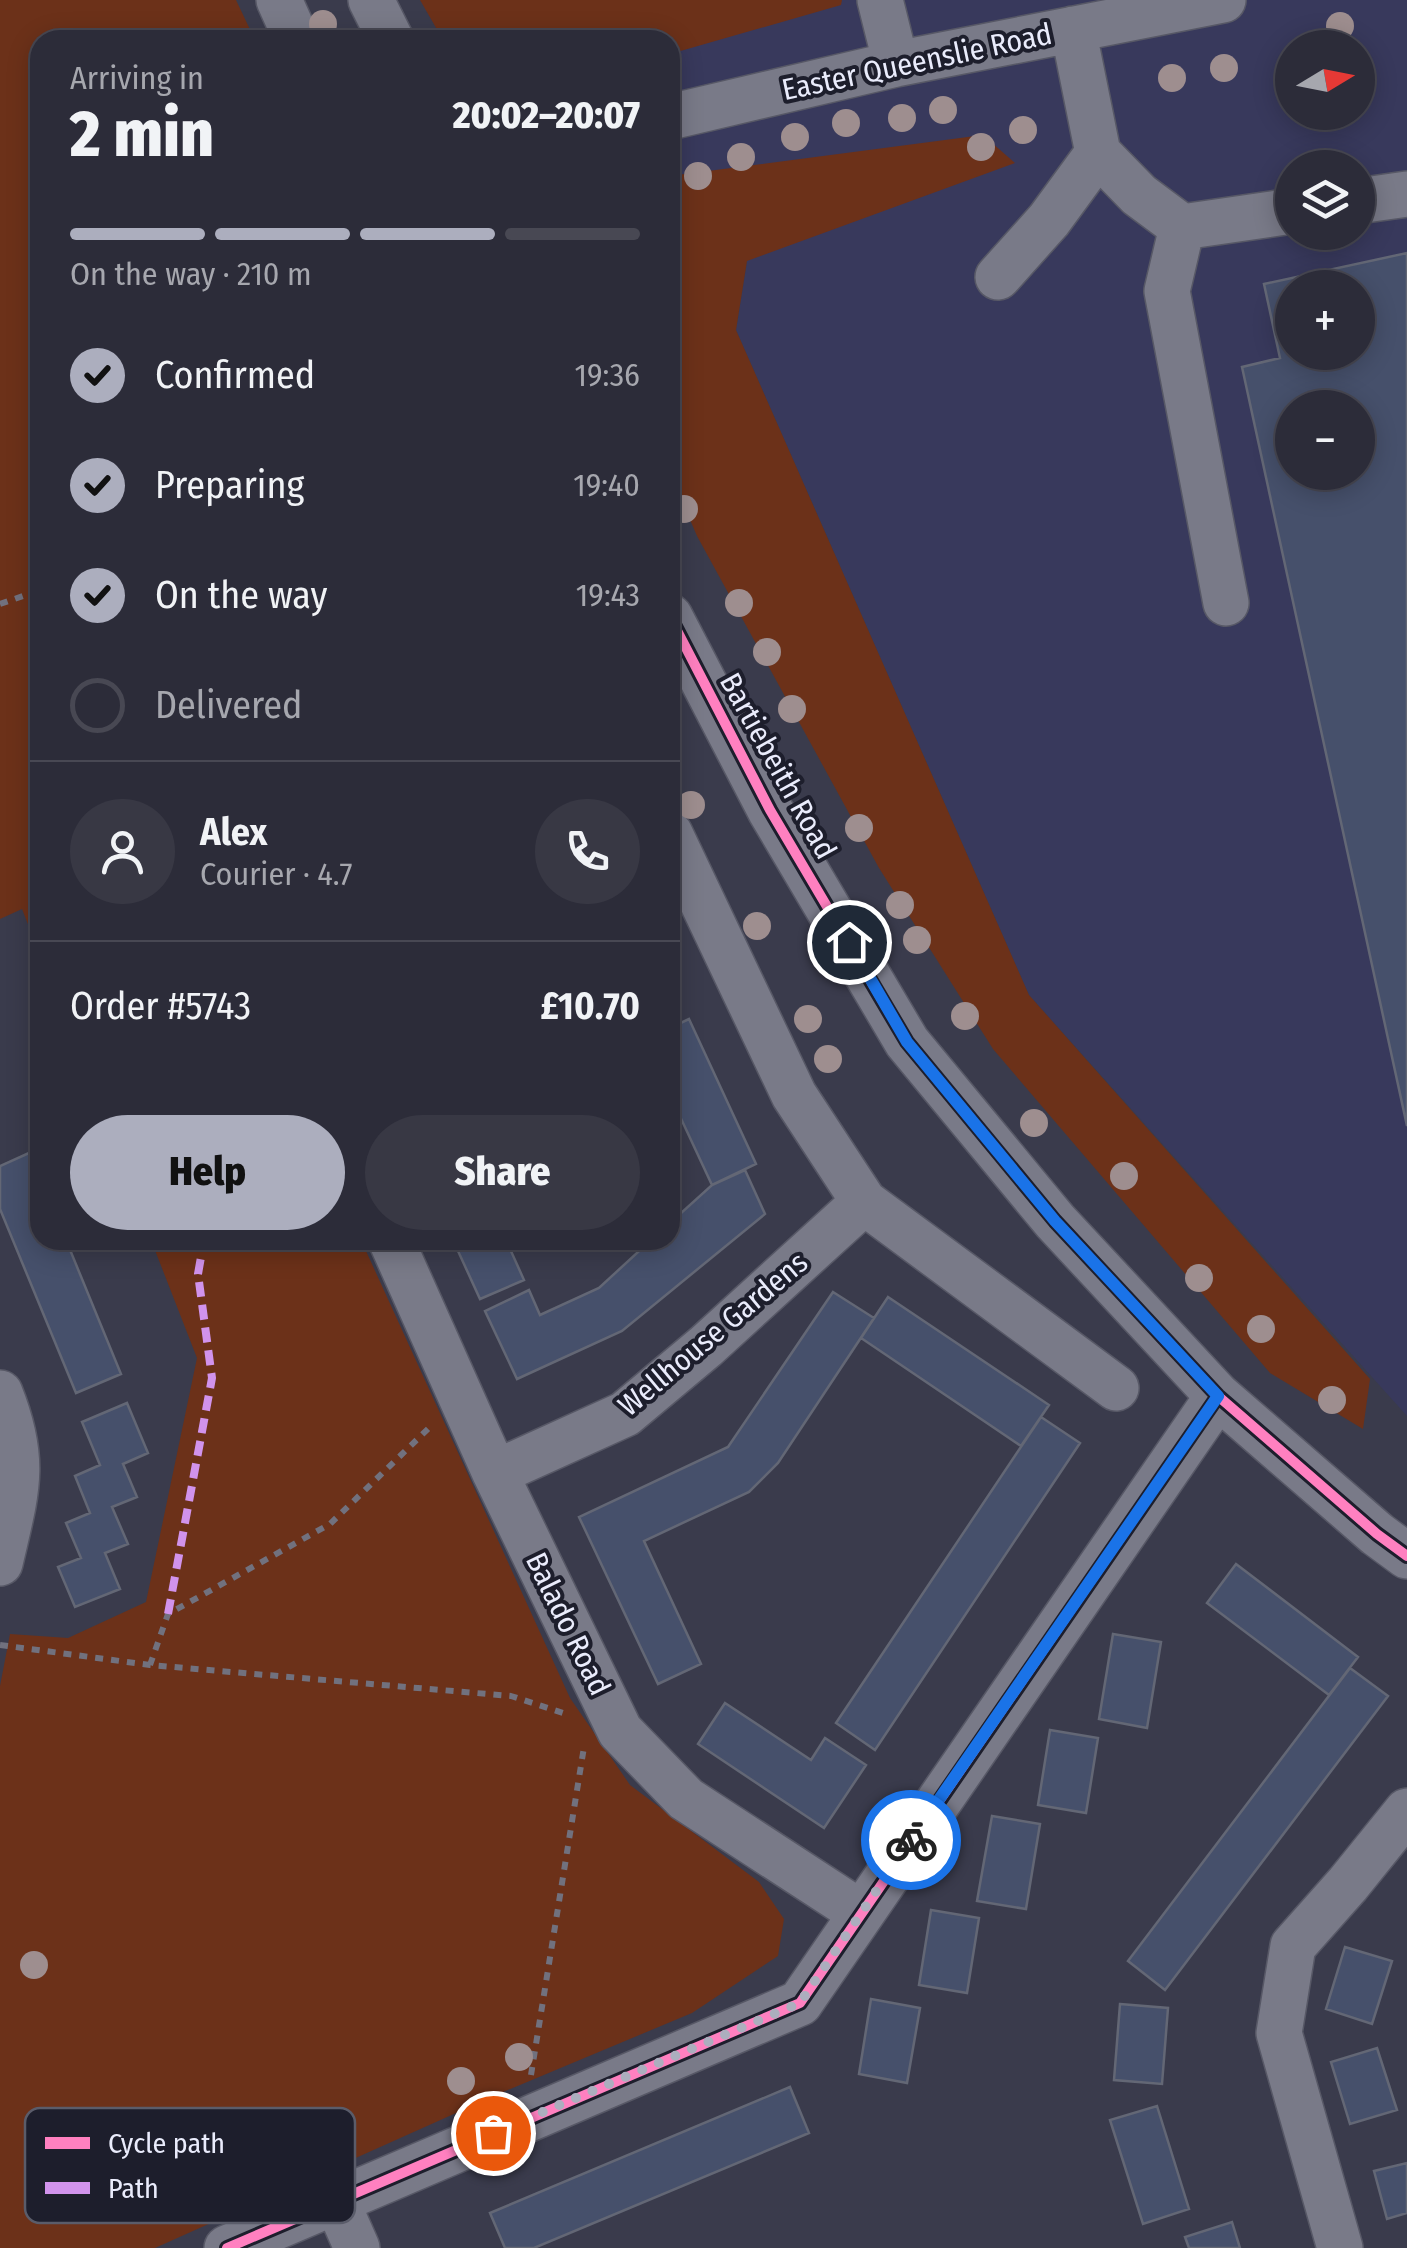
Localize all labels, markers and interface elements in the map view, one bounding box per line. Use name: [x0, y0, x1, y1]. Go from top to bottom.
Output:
street label: Easter Queenslie Road: [779, 16, 1055, 108]
north arrow: [1275, 30, 1375, 130]
map controls: [1275, 30, 1375, 490]
text: Arriving in: [70, 59, 204, 97]
text: 20:02–20:07: [453, 92, 640, 138]
text: 2 min: [70, 95, 214, 173]
button: layers: [1275, 150, 1375, 250]
text: On the way · 210 m: [70, 255, 312, 293]
button: +: [1275, 270, 1375, 370]
icon: check: [70, 348, 125, 403]
text: Confirmed: [155, 352, 315, 398]
text: 19:36: [575, 356, 640, 394]
button: −: [1275, 390, 1375, 490]
icon: check: [70, 458, 125, 513]
text: Preparing: [155, 462, 304, 508]
text: 19:40: [573, 466, 640, 504]
icon: check: [70, 568, 125, 623]
text: On the way: [155, 572, 327, 618]
text: 19:43: [576, 576, 640, 614]
street label: Bartiebeith Road: [712, 667, 844, 865]
text: Delivered: [155, 682, 302, 728]
button: person: [70, 799, 175, 904]
button: phone: [535, 799, 640, 904]
text: Alex: [200, 809, 267, 855]
text: Courier · 4.7: [200, 855, 352, 893]
pin: [807, 900, 892, 985]
icon: home: [822, 915, 877, 970]
text: Order #5743: [70, 983, 251, 1029]
text: £10.70: [541, 983, 640, 1029]
button: Help: [70, 1115, 345, 1230]
button: Share: [365, 1115, 640, 1230]
street label: Wellhouse Gardens: [611, 1244, 815, 1424]
street label: Balado Road: [518, 1547, 618, 1701]
courier: [861, 1790, 961, 1890]
icon: bike: [884, 1813, 939, 1868]
pin: [451, 2091, 536, 2176]
icon: bag: [466, 2106, 521, 2161]
legend: [25, 2108, 355, 2223]
text: Cycle path: [108, 2127, 225, 2160]
text: Path: [108, 2172, 159, 2205]

